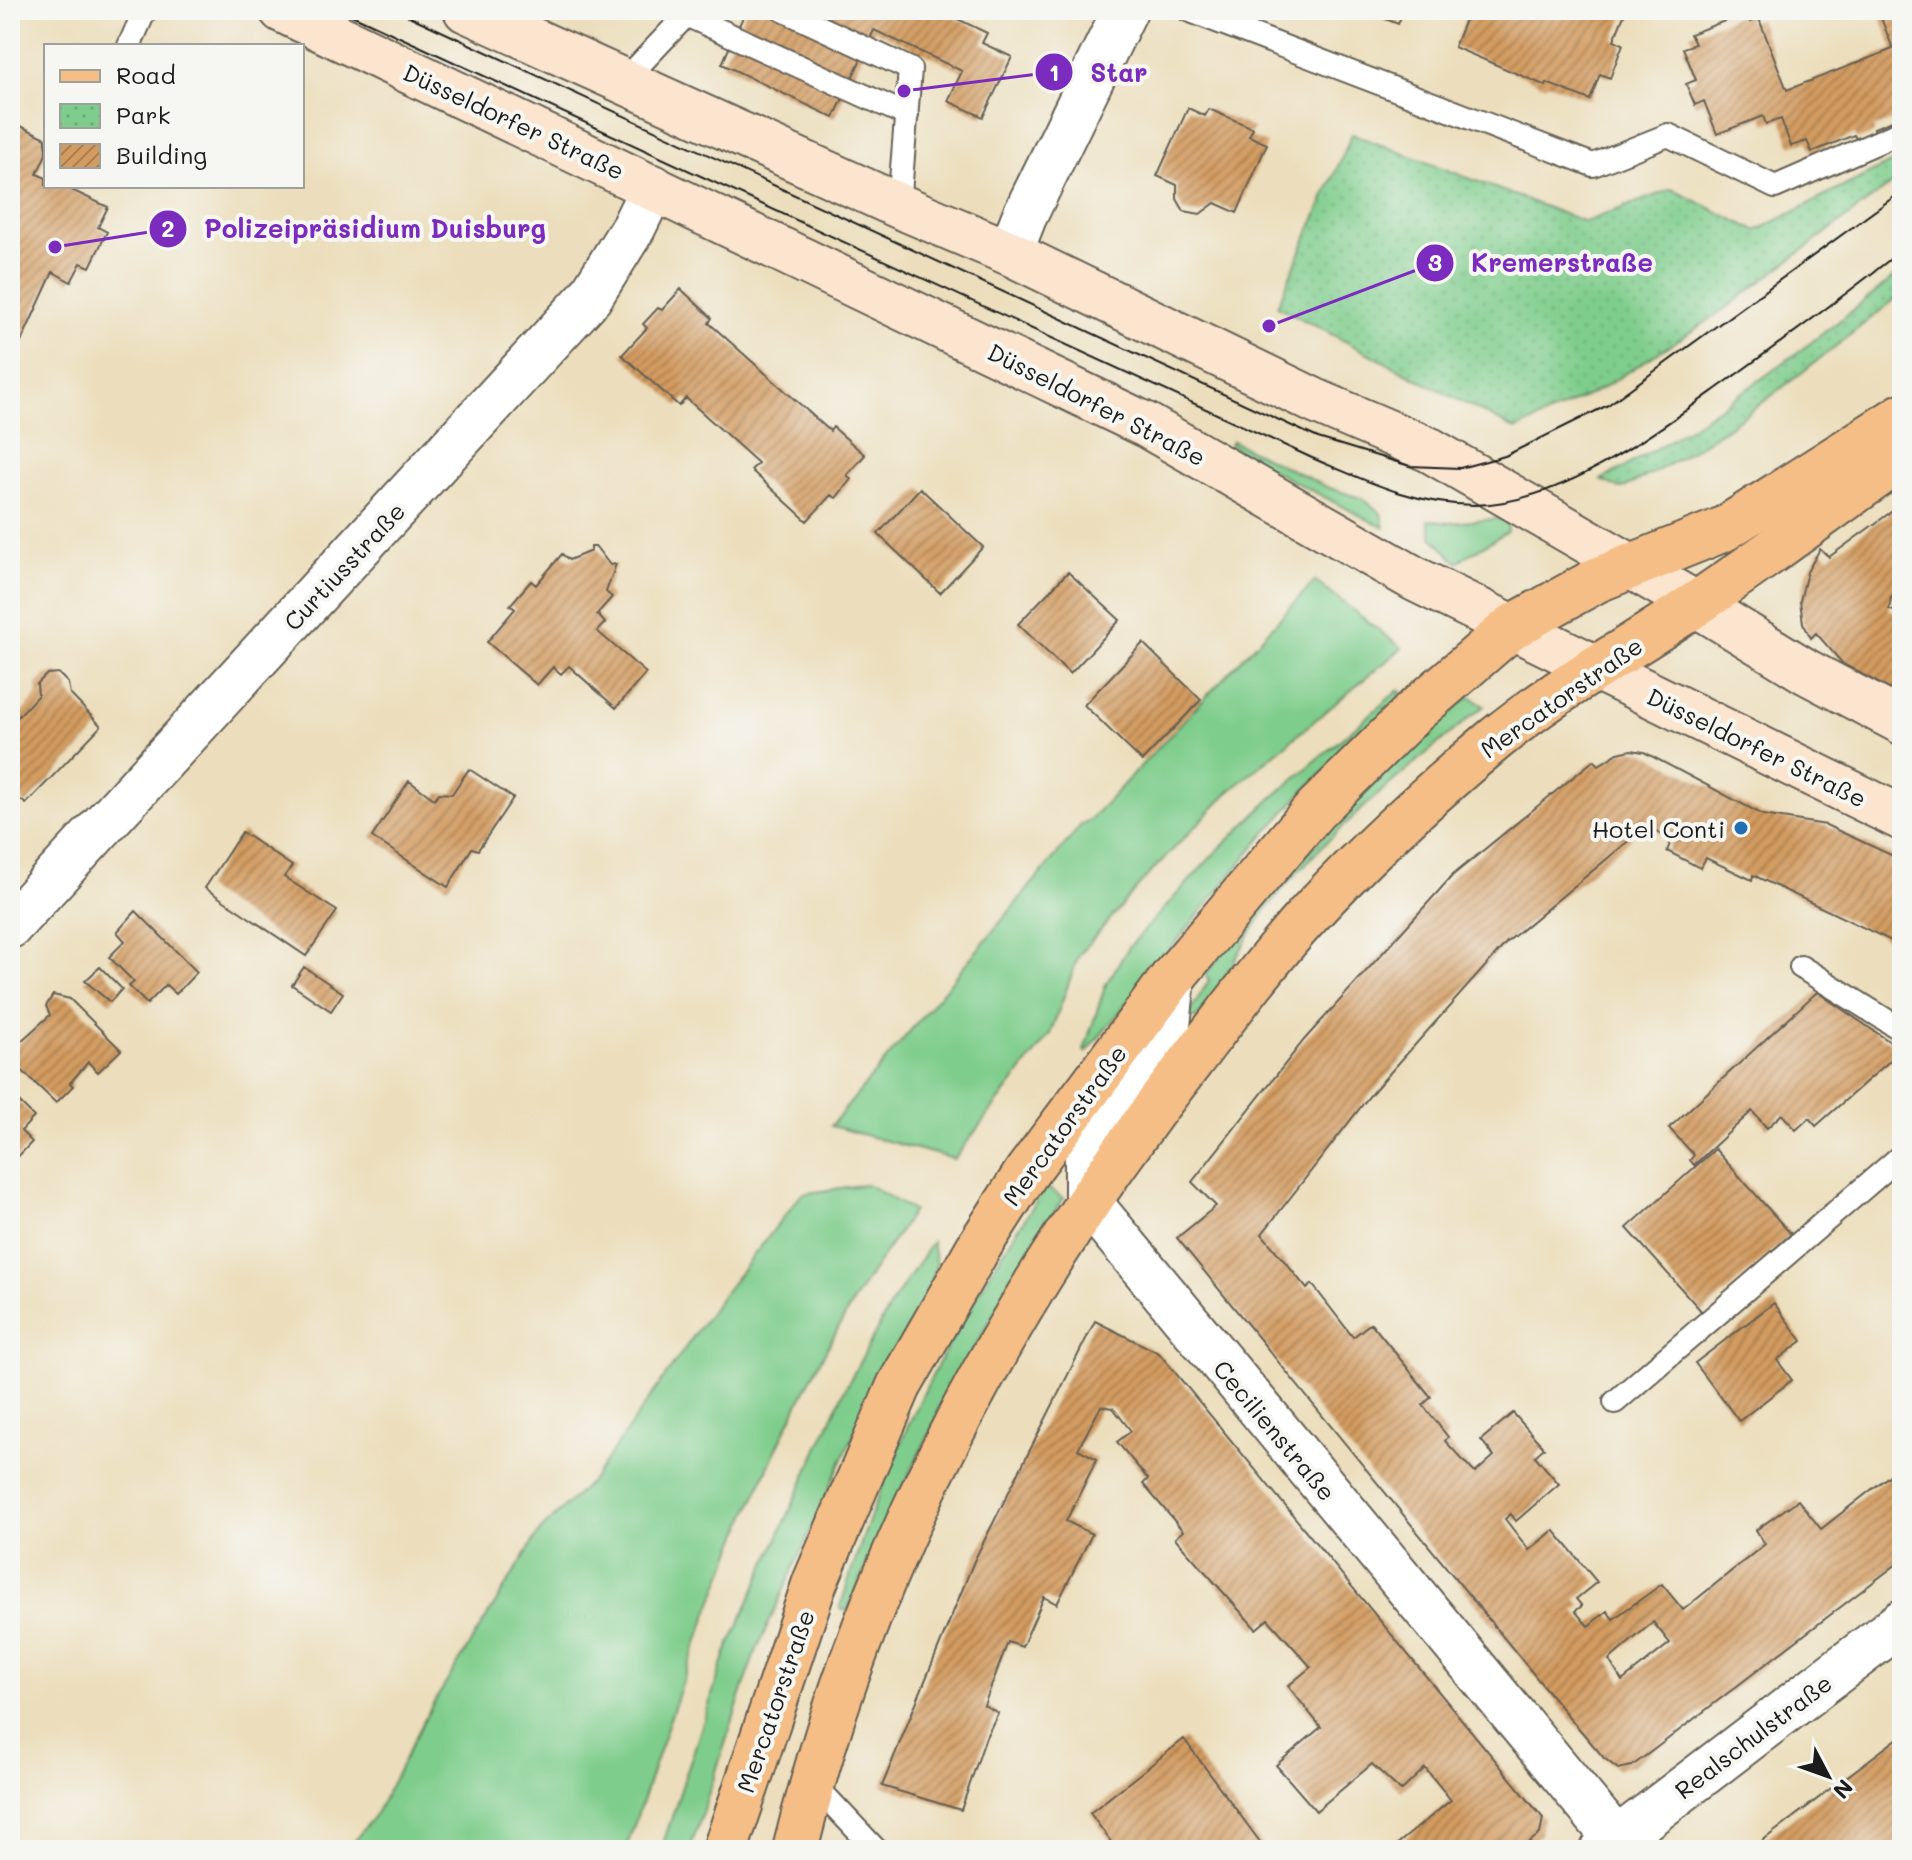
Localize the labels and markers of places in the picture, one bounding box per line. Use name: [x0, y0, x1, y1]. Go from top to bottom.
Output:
callout: Star: [1034, 47, 1164, 97]
callout: Polizeipräsidium Duisburg: [148, 204, 562, 254]
callout: Kremerstraße: [1415, 238, 1669, 288]
place label: Hotel Conti: [1592, 813, 1725, 844]
marker: Hotel Conti: [1732, 819, 1750, 837]

